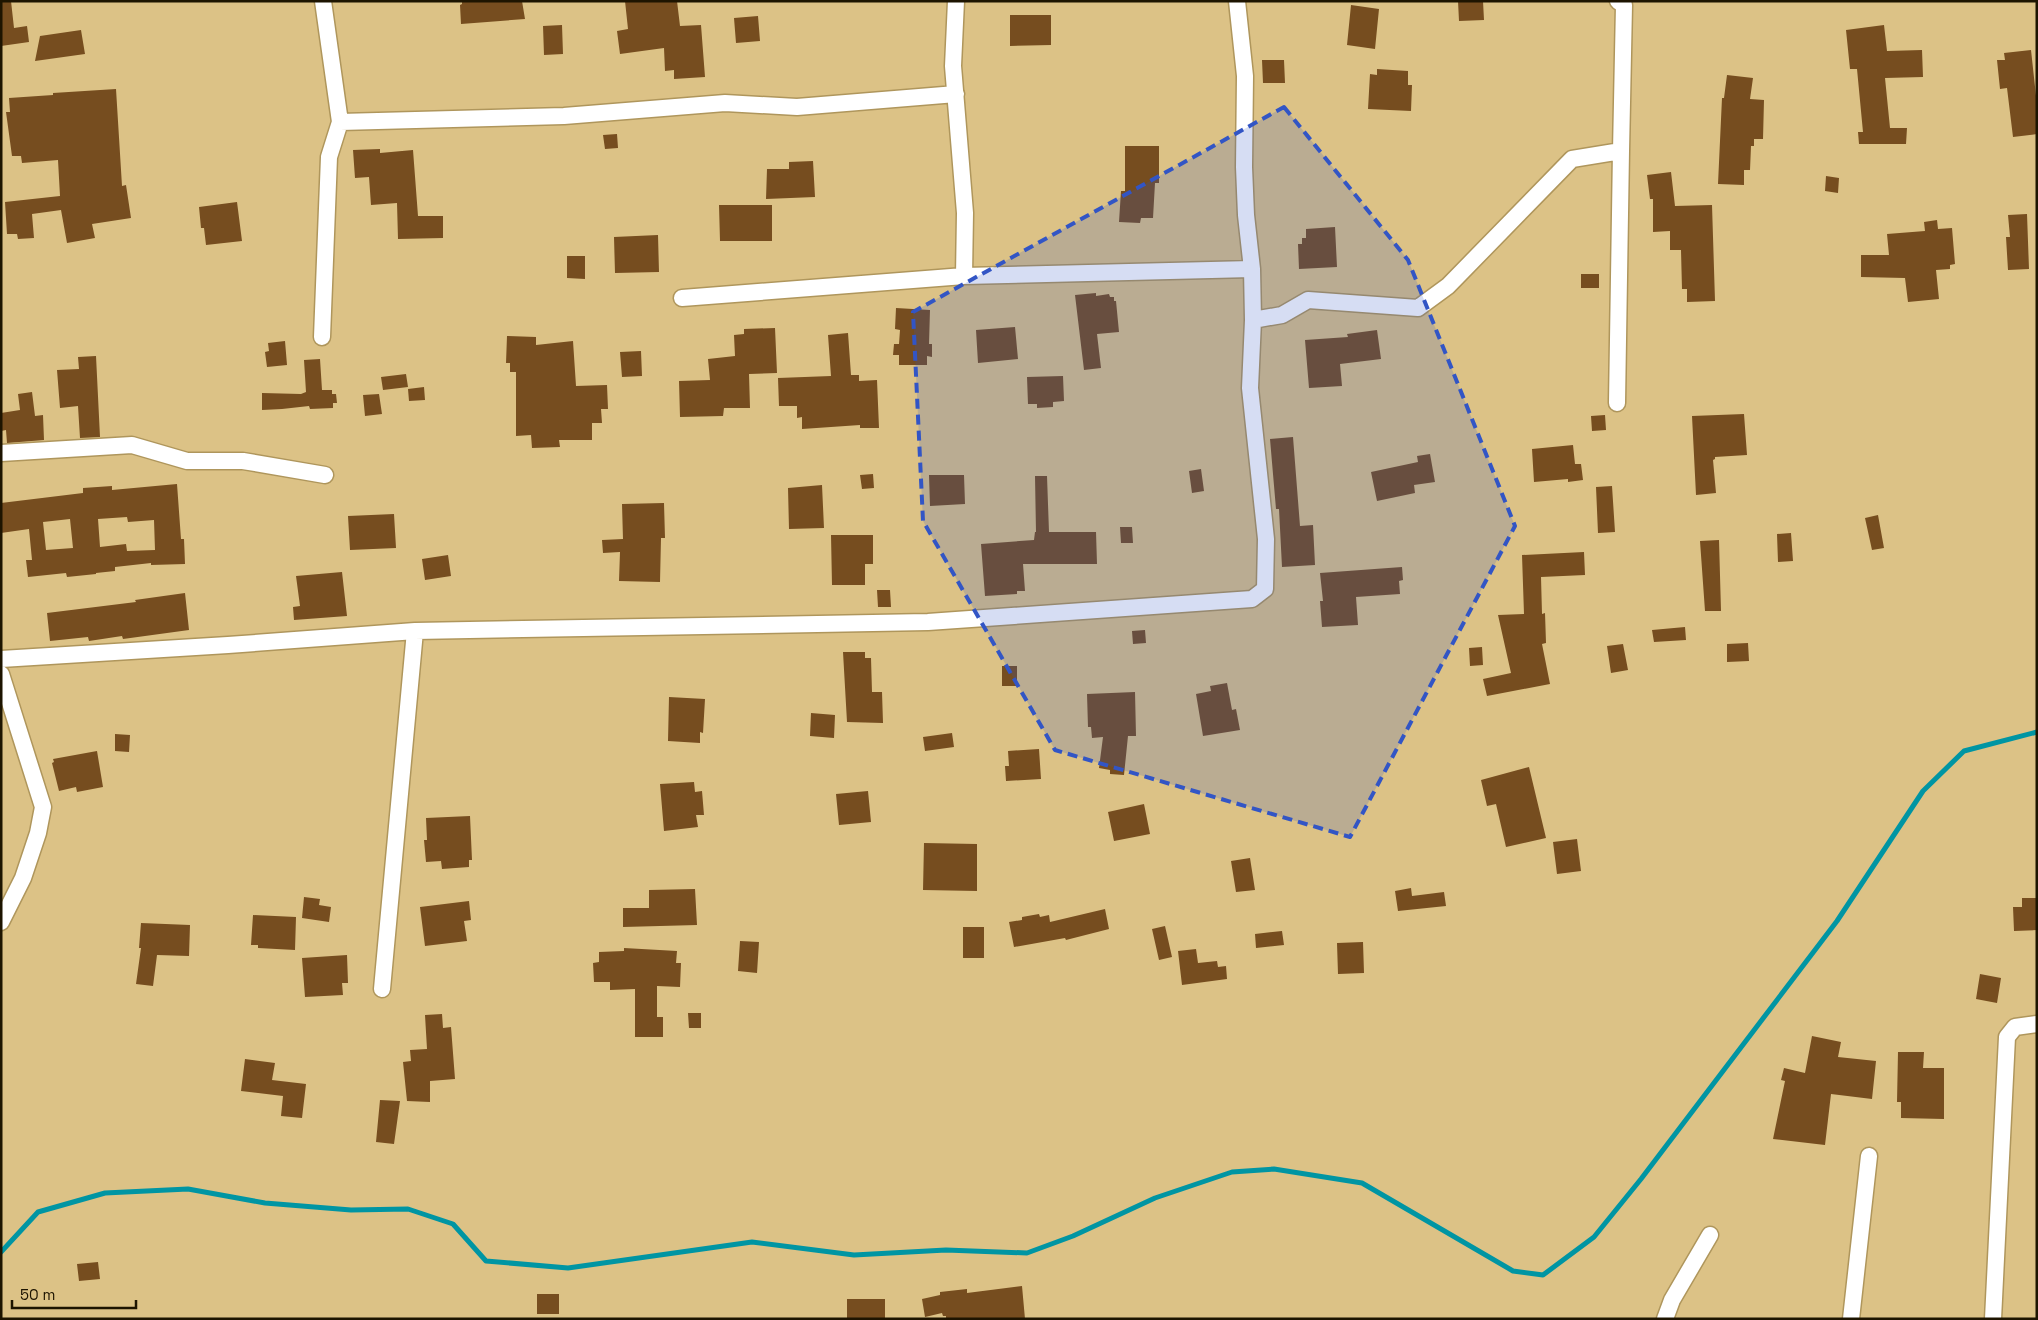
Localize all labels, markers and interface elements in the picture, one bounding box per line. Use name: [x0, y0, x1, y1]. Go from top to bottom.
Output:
scale bar: [12, 1278, 136, 1310]
text: 50 m: [20, 1285, 55, 1304]

